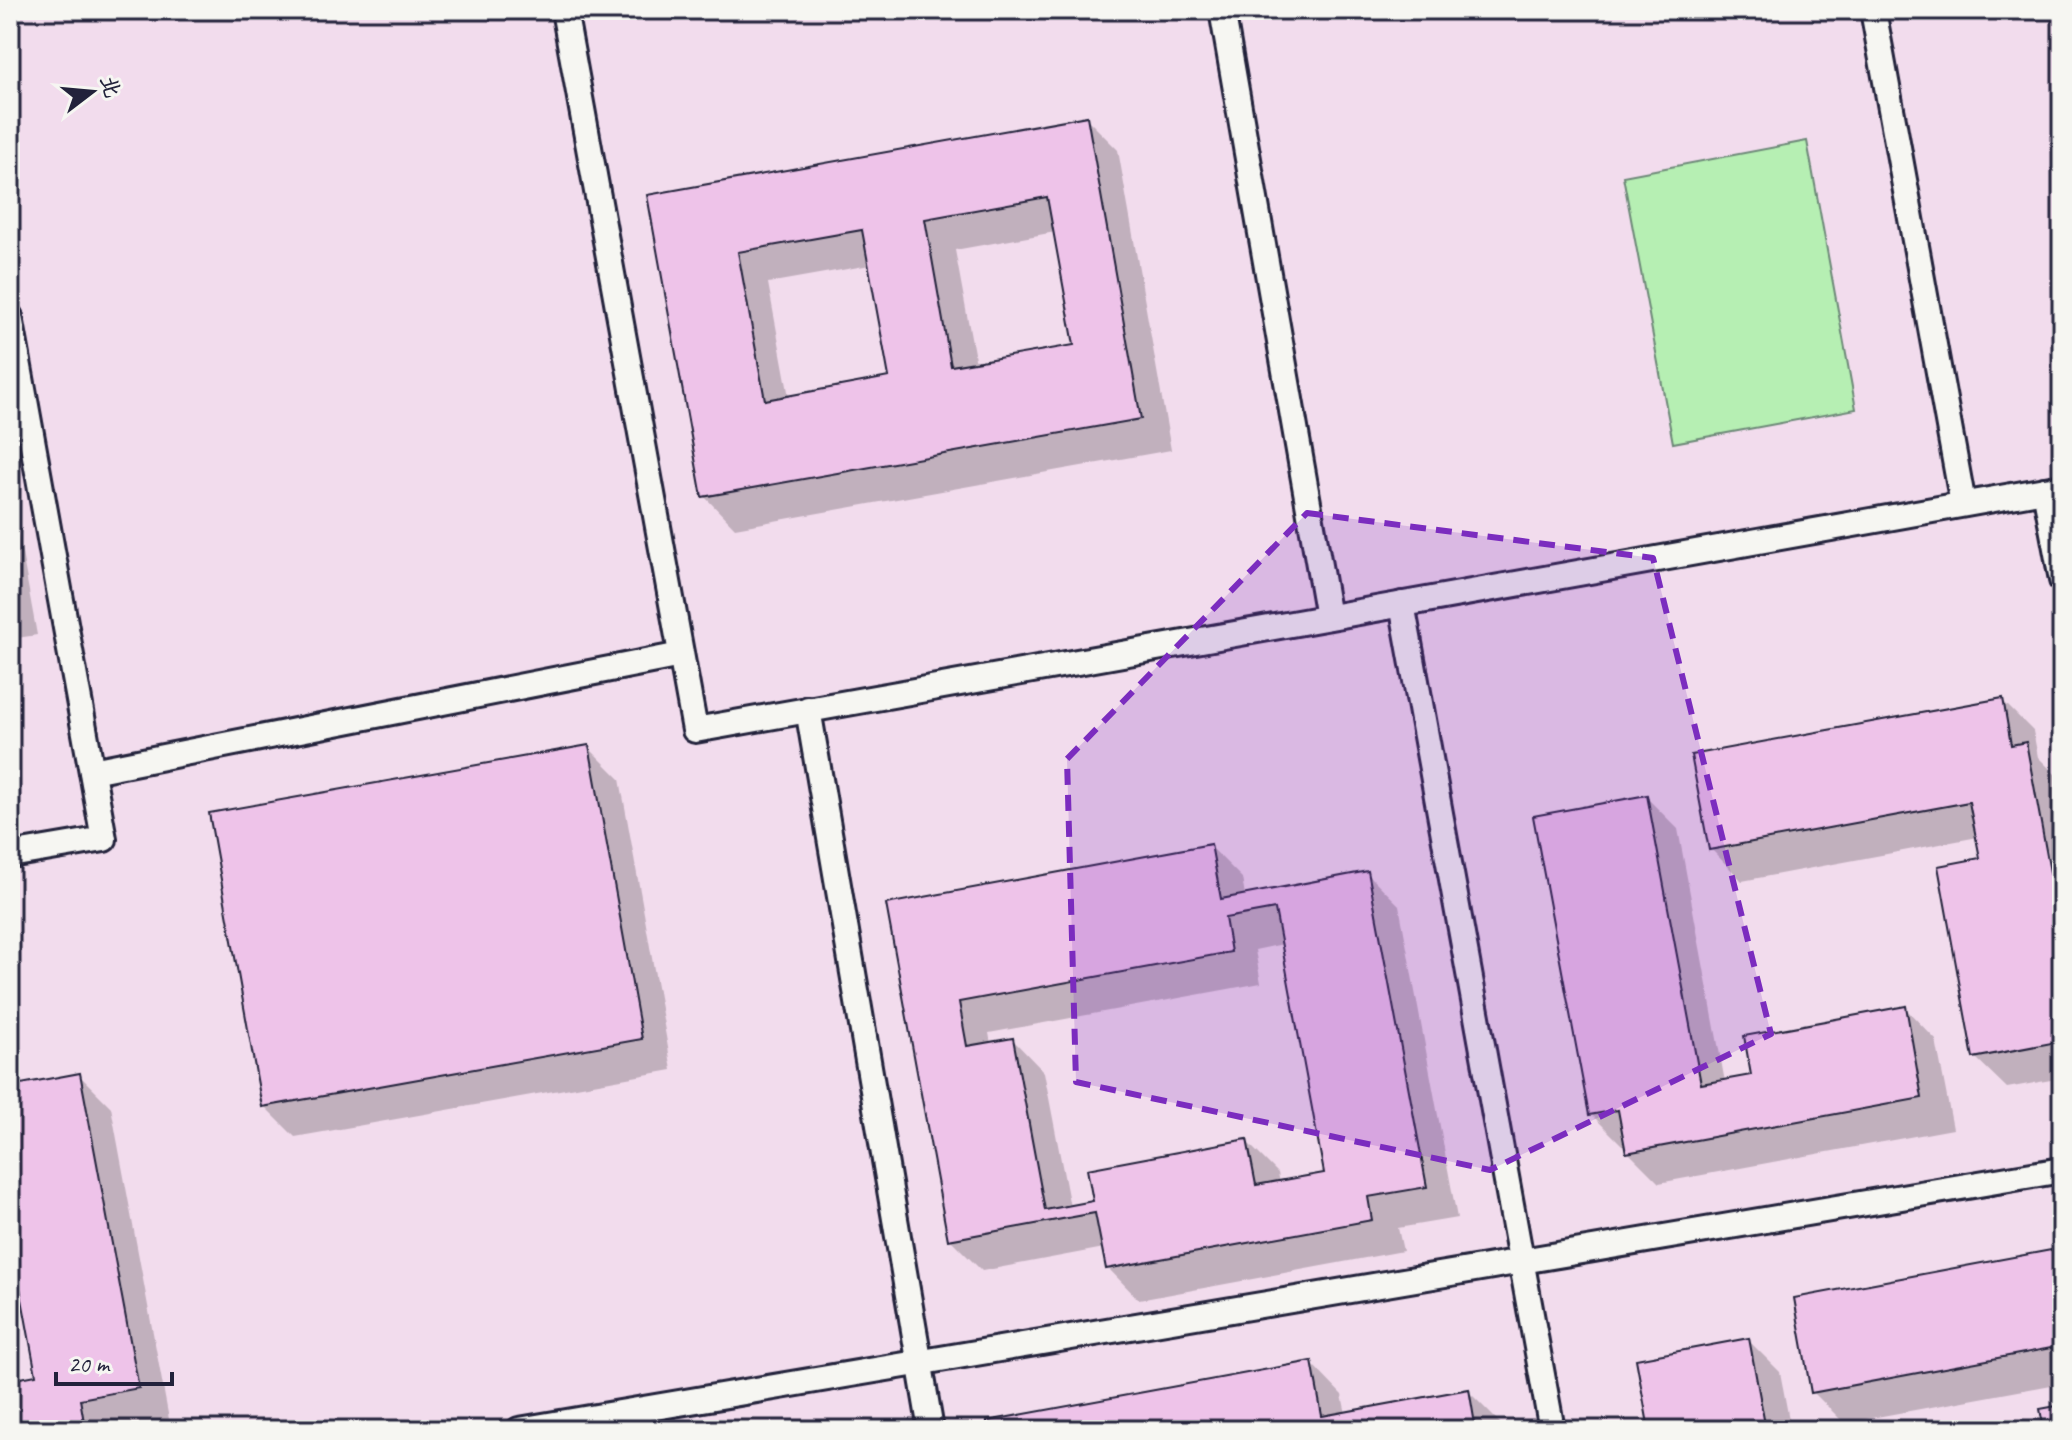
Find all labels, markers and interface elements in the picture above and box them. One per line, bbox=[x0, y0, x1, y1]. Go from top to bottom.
north arrow bbox=[52, 52, 132, 132]
text: 北 bbox=[94, 72, 127, 101]
scale bar bbox=[56, 1336, 172, 1386]
text: 20 m bbox=[68, 1349, 111, 1379]

